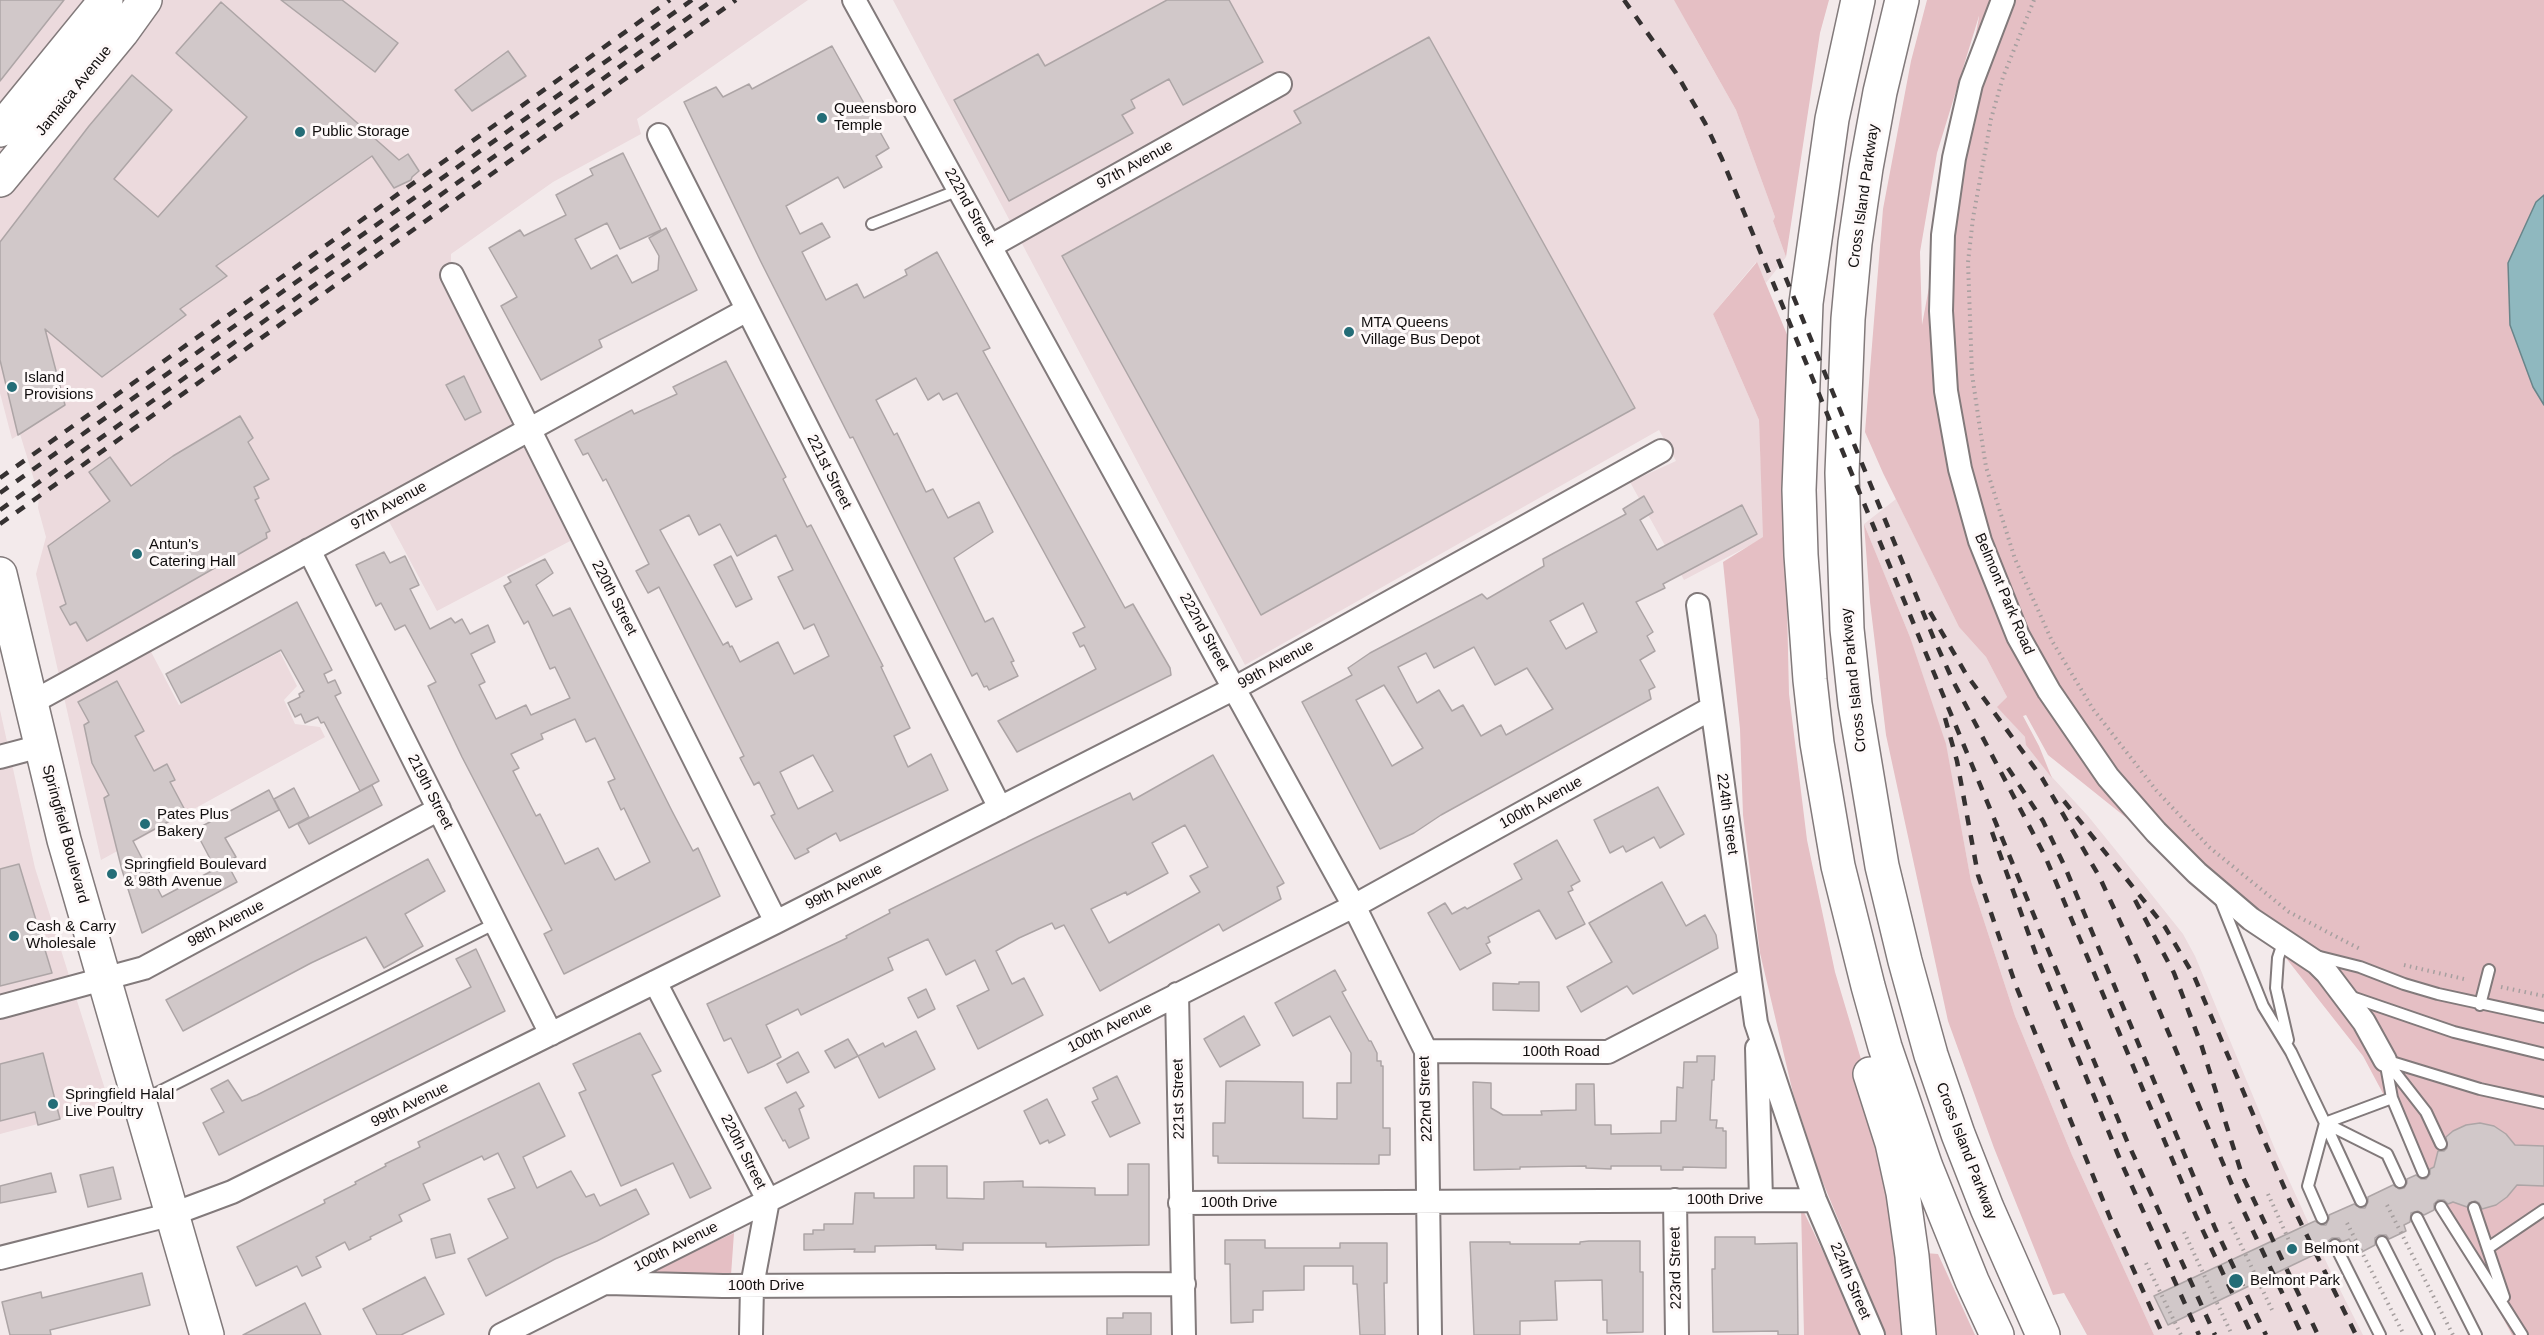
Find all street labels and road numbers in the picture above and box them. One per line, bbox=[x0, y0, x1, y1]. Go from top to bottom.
street label: Jamaica Avenue bbox=[32, 42, 116, 140]
street label: Cross Island Parkway bbox=[1845, 123, 1883, 269]
street label: 97th Avenue bbox=[1094, 137, 1176, 193]
street label: 222nd Street bbox=[940, 165, 998, 249]
street label: 221st Street bbox=[803, 432, 855, 512]
street label: 97th Avenue bbox=[348, 478, 430, 534]
street label: Belmont Park Road bbox=[1970, 531, 2038, 657]
street label: 220th Street bbox=[587, 558, 641, 638]
street label: 222nd Street bbox=[1175, 590, 1233, 674]
street label: Cross Island Parkway bbox=[1837, 607, 1871, 753]
street label: 99th Avenue bbox=[1235, 637, 1317, 693]
street label: 219th Street bbox=[403, 752, 457, 832]
street label: Springfield Boulevard bbox=[38, 763, 92, 905]
street label: 224th Street bbox=[1712, 772, 1742, 856]
street label: 100th Avenue bbox=[1496, 773, 1586, 833]
street label: 99th Avenue bbox=[803, 860, 885, 914]
street label: 98th Avenue bbox=[185, 896, 267, 952]
street label: 100th Avenue bbox=[1065, 999, 1155, 1057]
street label: 100th Road bbox=[1522, 1043, 1600, 1061]
street label: 222nd Street bbox=[1416, 1056, 1436, 1142]
street label: 221st Street bbox=[1169, 1058, 1189, 1140]
street label: 99th Avenue bbox=[368, 1079, 452, 1131]
street label: Cross Island Parkway bbox=[1932, 1080, 2000, 1222]
street label: 220th Street bbox=[716, 1112, 770, 1192]
street label: 100th Drive bbox=[1687, 1191, 1763, 1209]
street label: 100th Drive bbox=[1201, 1194, 1277, 1212]
street label: 100th Avenue bbox=[631, 1218, 721, 1276]
street label: 223rd Street bbox=[1666, 1227, 1686, 1309]
street label: 224th Street bbox=[1826, 1240, 1874, 1322]
street label: 100th Drive bbox=[728, 1277, 804, 1295]

